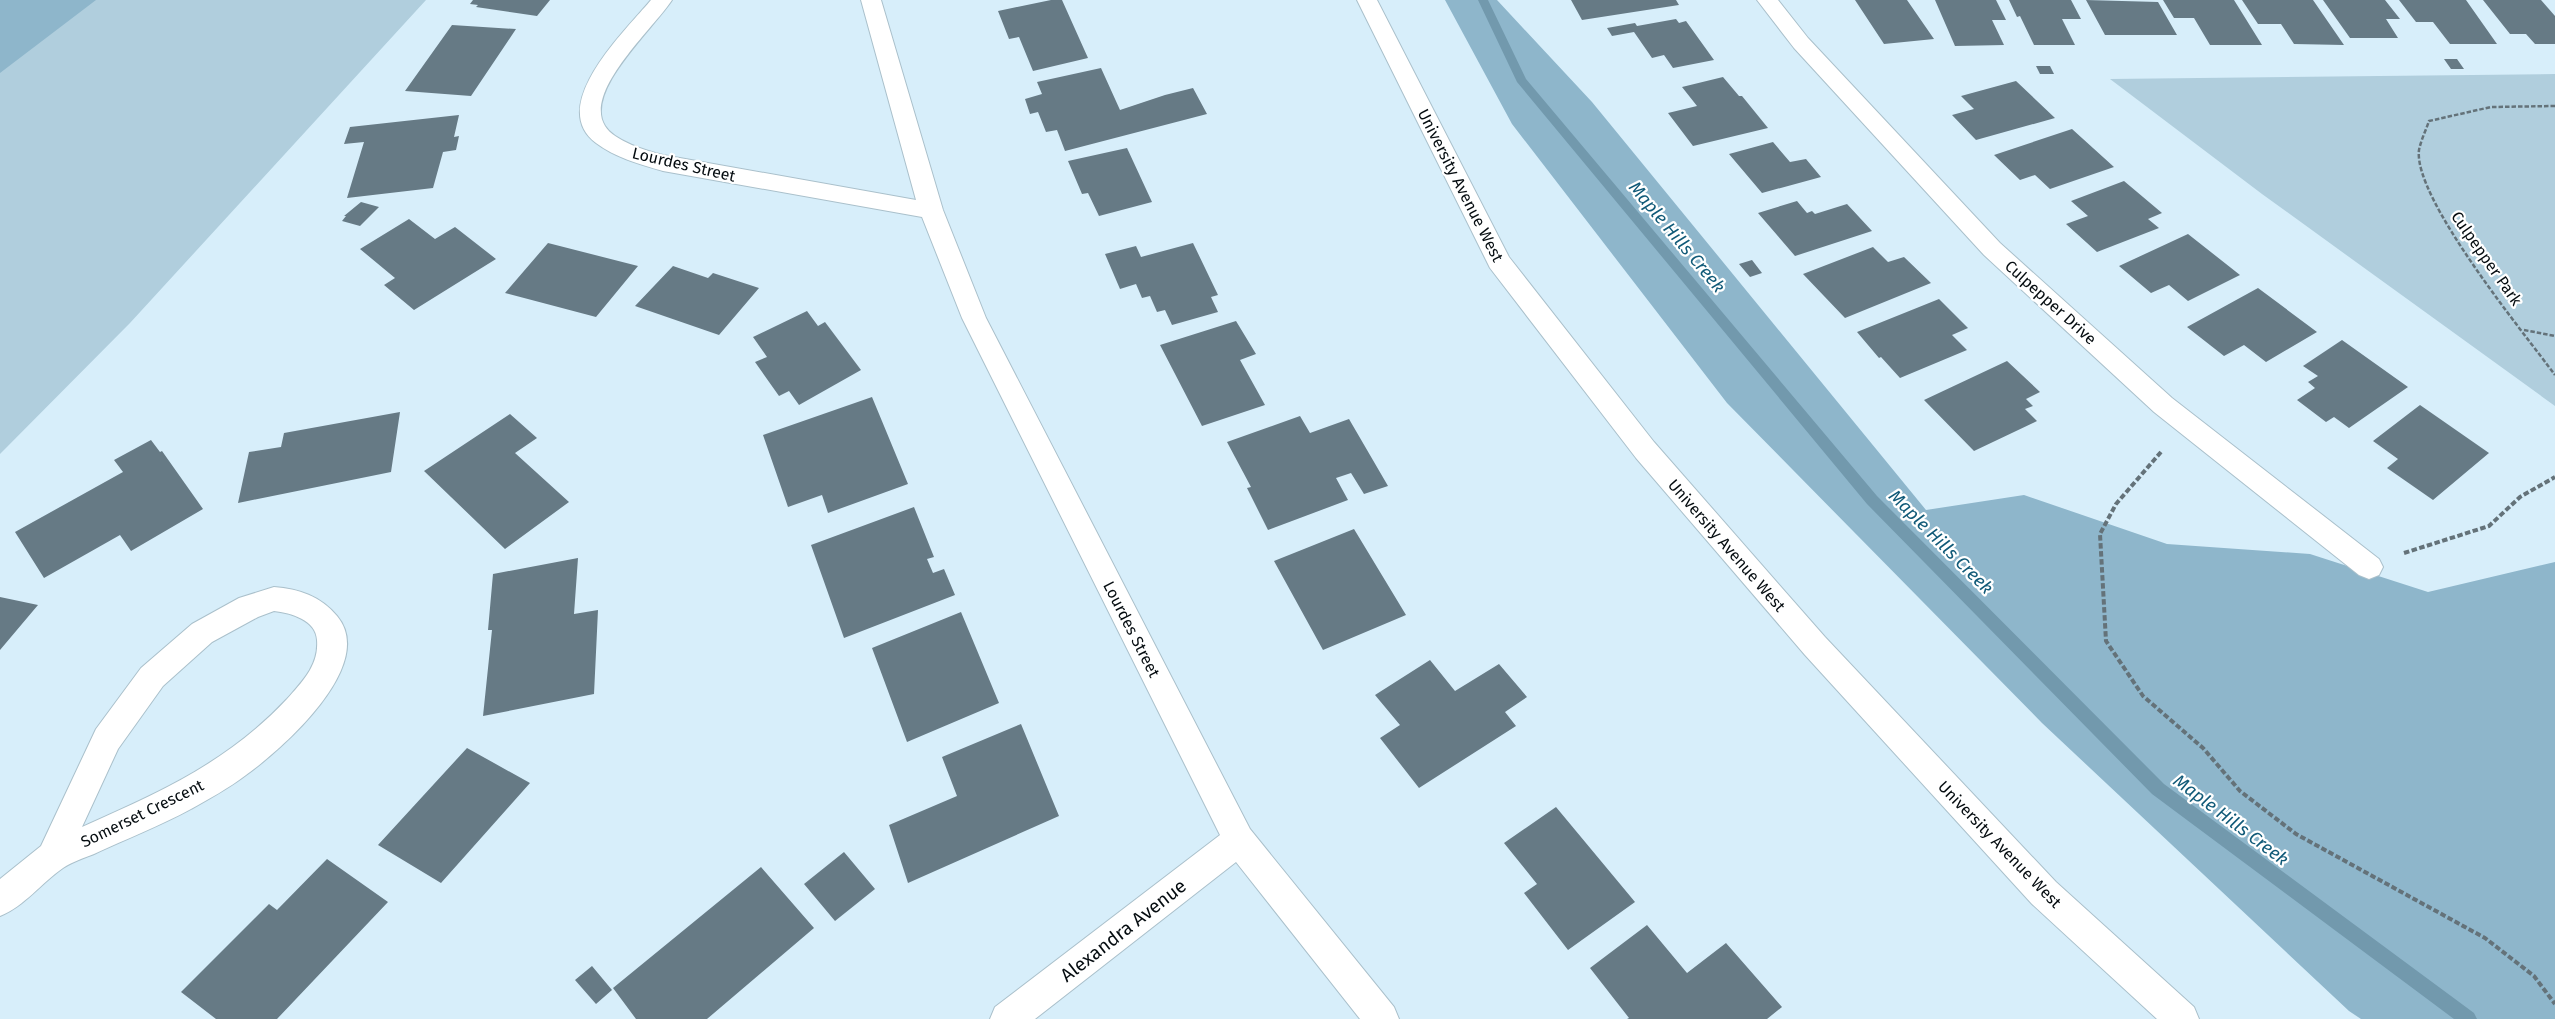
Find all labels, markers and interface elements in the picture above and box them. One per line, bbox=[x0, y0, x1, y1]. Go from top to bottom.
street label: University Avenue West bbox=[1414, 106, 1508, 265]
street label: Lourdes Street bbox=[630, 143, 738, 186]
water label: Maple Hills Creek bbox=[1624, 177, 1730, 297]
street label: Culpepper Park bbox=[2447, 208, 2527, 310]
street label: Culpepper Drive bbox=[2001, 256, 2100, 348]
street label: University Avenue West bbox=[1664, 475, 1789, 616]
water label: Maple Hills Creek bbox=[1884, 485, 1998, 599]
street label: Lourdes Street bbox=[1099, 578, 1164, 681]
water label: Maple Hills Creek bbox=[2169, 770, 2293, 871]
street label: Somerset Crescent bbox=[78, 775, 207, 851]
street label: University Avenue West bbox=[1934, 777, 2065, 912]
street label: Alexandra Avenue bbox=[1056, 874, 1191, 987]

